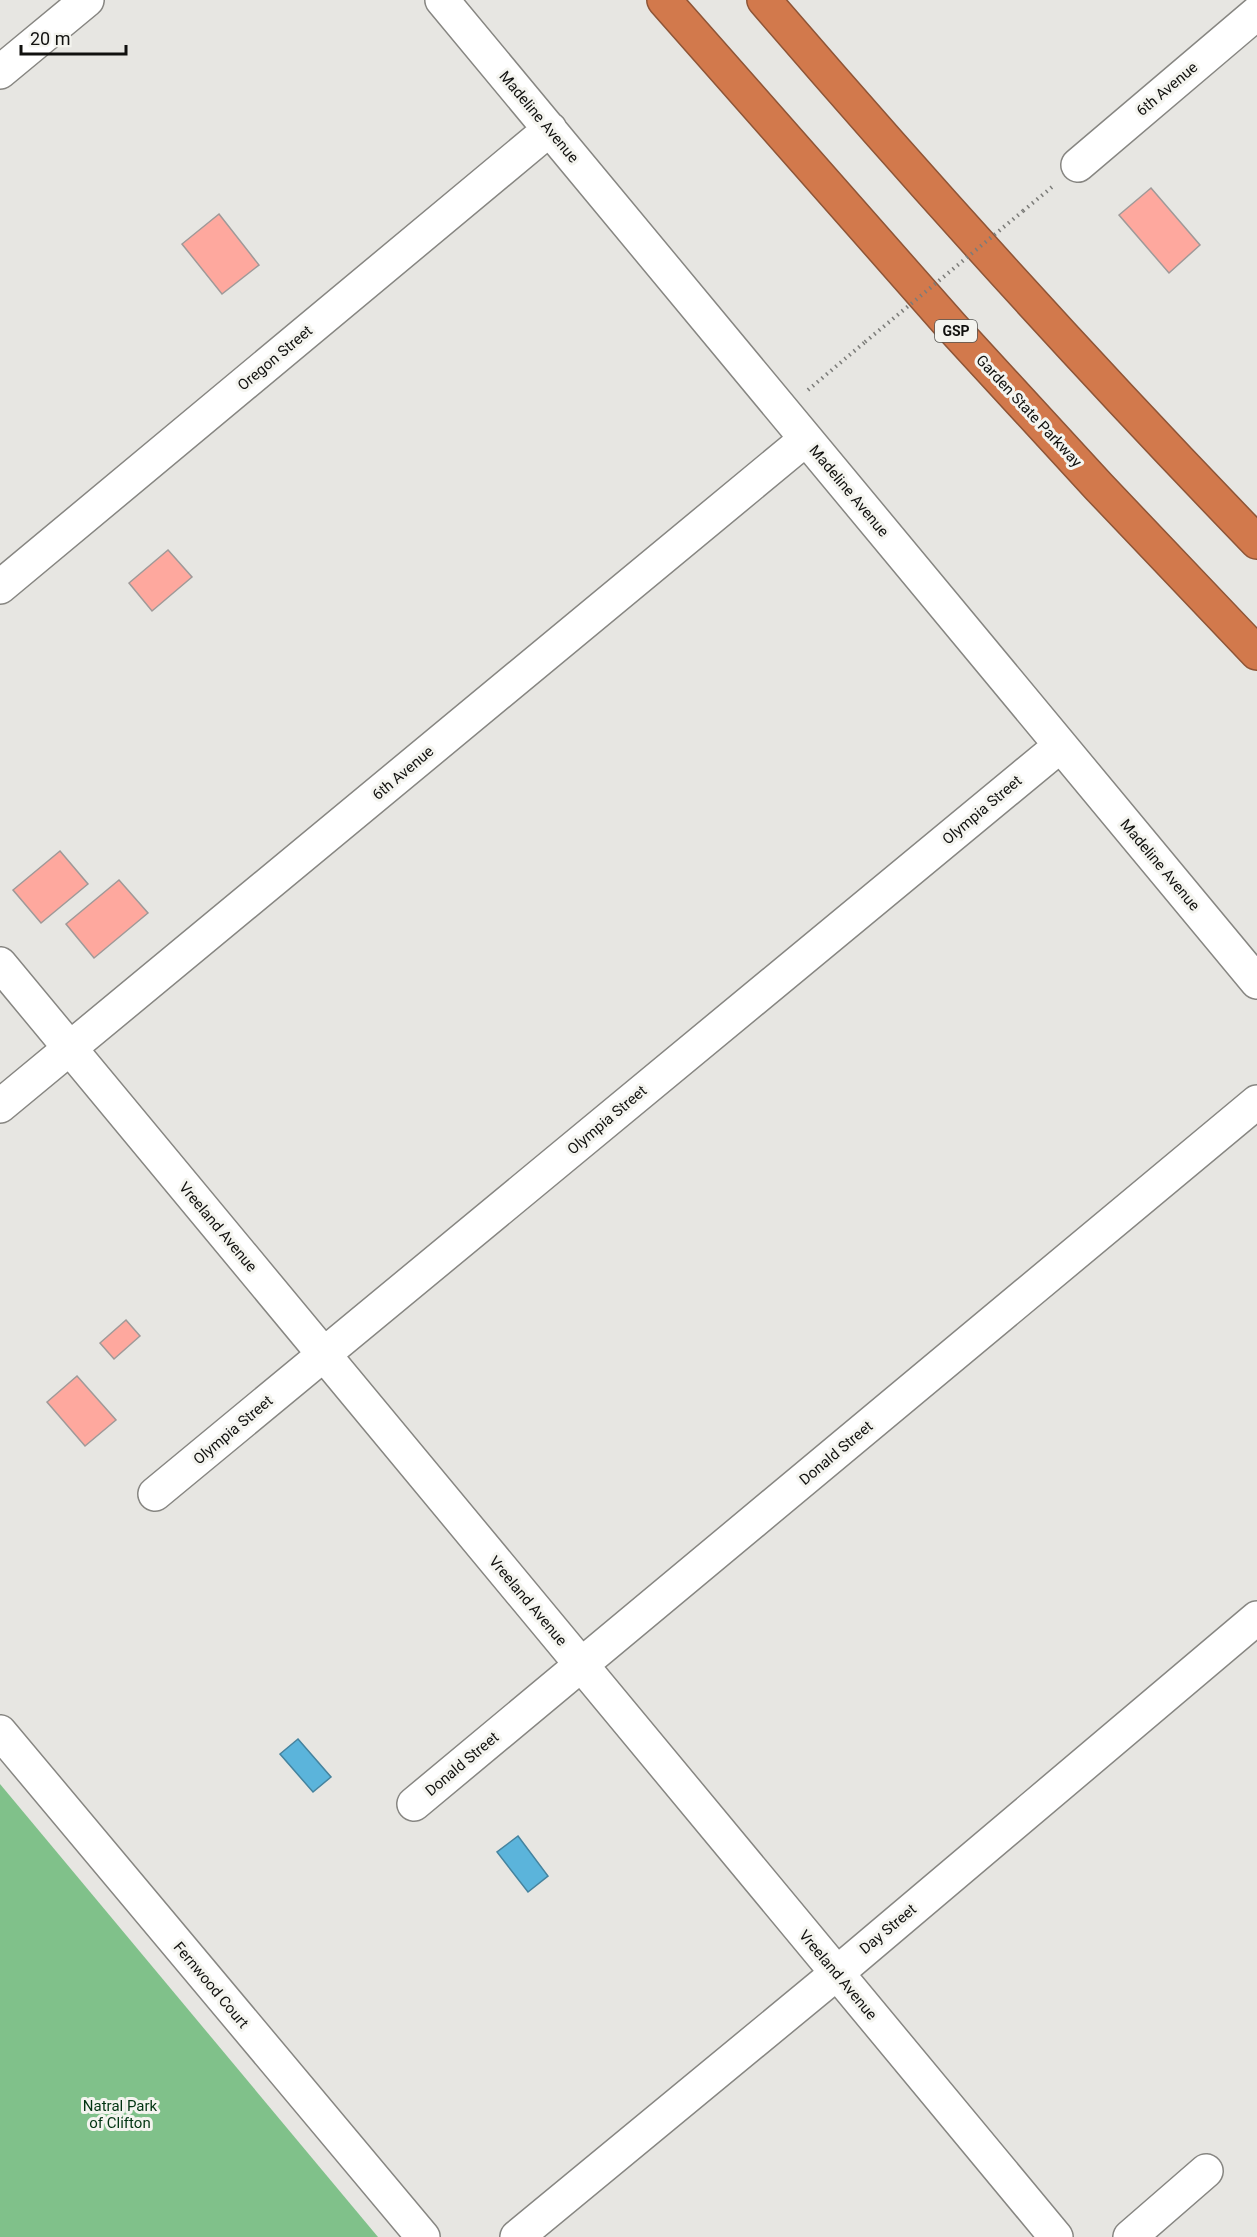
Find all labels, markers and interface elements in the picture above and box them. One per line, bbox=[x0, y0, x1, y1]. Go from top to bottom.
scale bar bbox=[21, 18, 126, 56]
text: 20 m bbox=[30, 28, 70, 49]
street label: 6th Avenue bbox=[1133, 58, 1201, 120]
street label: Madeline Avenue bbox=[495, 68, 583, 166]
road number: GSP bbox=[935, 320, 977, 342]
street label: Oregon Street bbox=[234, 322, 316, 394]
street label: Garden State Parkway bbox=[972, 351, 1086, 471]
street label: Madeline Avenue bbox=[805, 442, 893, 540]
street label: 6th Avenue bbox=[369, 742, 437, 804]
street label: Olympia Street bbox=[939, 772, 1025, 848]
street label: Madeline Avenue bbox=[1116, 816, 1204, 914]
street label: Olympia Street bbox=[564, 1082, 650, 1158]
street label: Vreeland Avenue bbox=[175, 1179, 261, 1276]
street label: Olympia Street bbox=[190, 1392, 276, 1468]
street label: Donald Street bbox=[796, 1417, 876, 1489]
street label: Vreeland Avenue bbox=[485, 1553, 571, 1650]
street label: Donald Street bbox=[422, 1728, 502, 1800]
street label: Day Street bbox=[856, 1900, 920, 1958]
street label: Vreeland Avenue bbox=[795, 1927, 881, 2024]
street label: Fernwood Court bbox=[170, 1938, 252, 2032]
park label: Natral Park of Clifton bbox=[83, 2097, 158, 2132]

